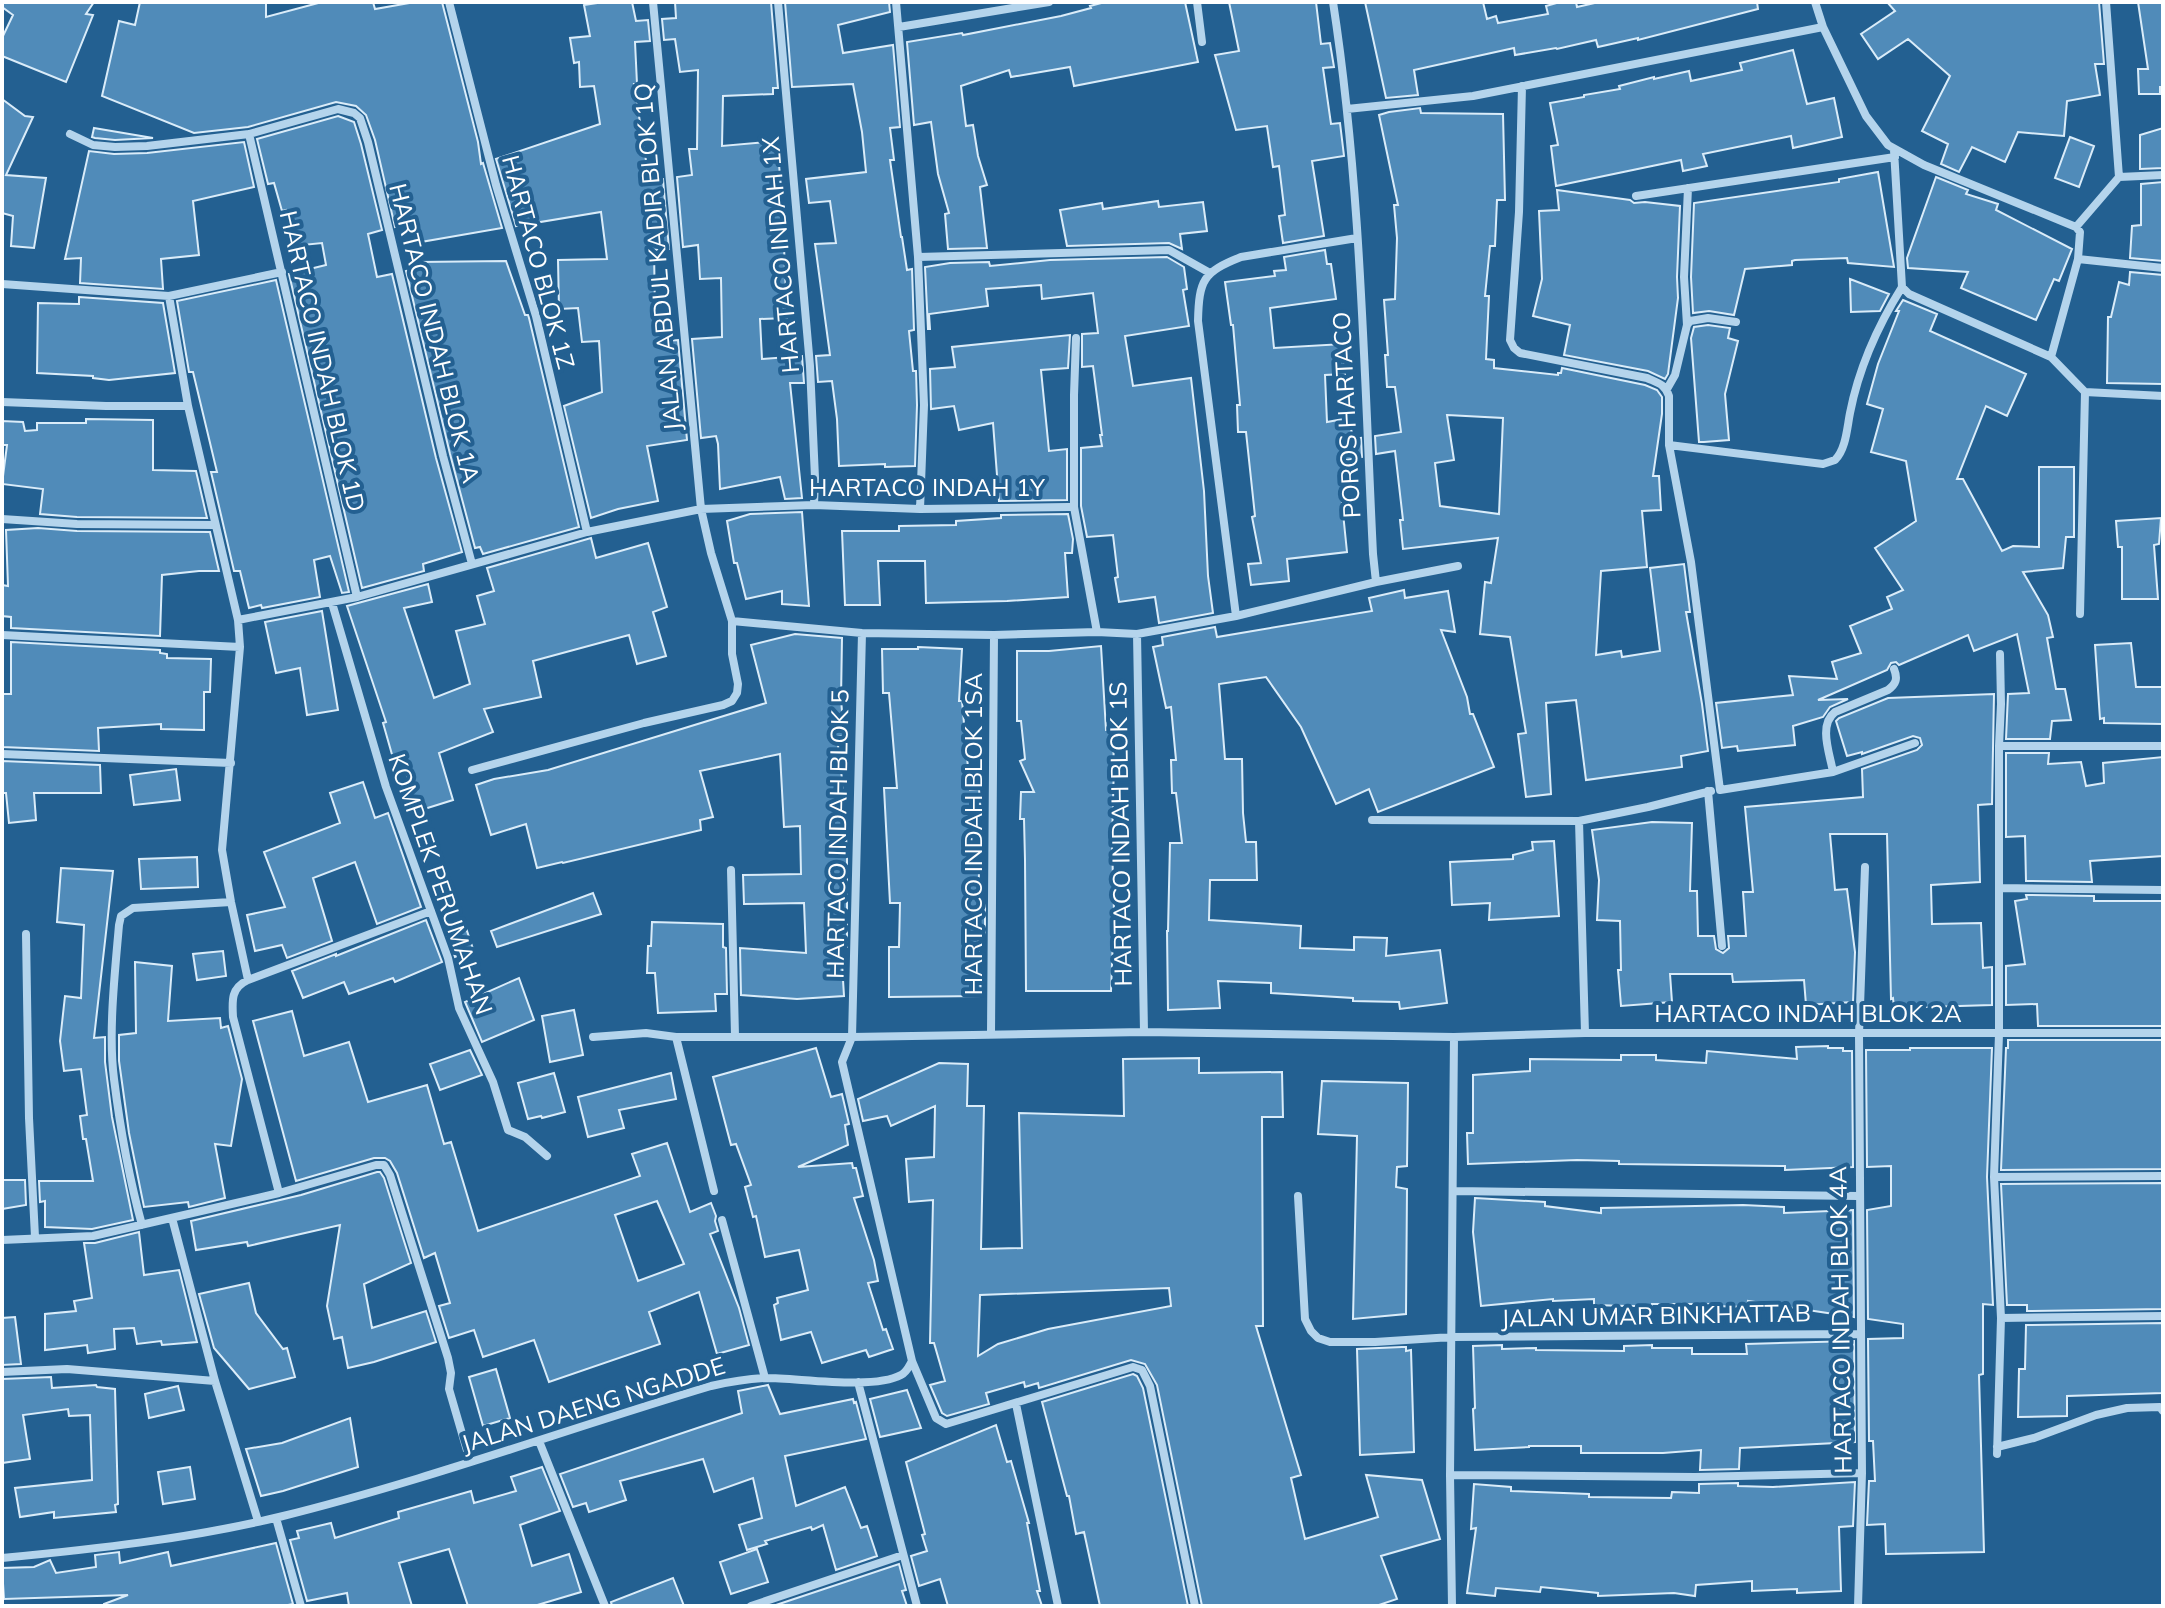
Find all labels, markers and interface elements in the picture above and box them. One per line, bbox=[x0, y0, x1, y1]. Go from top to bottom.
street label: JALAN ABDUL KADIR BLOK 1Q bbox=[627, 82, 687, 432]
street label: HARTACO INDAH 1X bbox=[755, 135, 805, 374]
street label: HARTACO BLOK 1Z bbox=[496, 152, 582, 372]
street label: HARTACO INDAH BLOK 1A bbox=[383, 180, 487, 486]
street label: HARTACO INDAH BLOK 1D bbox=[274, 208, 372, 514]
street label: POROS HARTACO bbox=[1326, 311, 1366, 519]
street label: HARTACO INDAH 1Y bbox=[809, 472, 1045, 502]
street label: HARTACO INDAH BLOK 1SA bbox=[958, 672, 988, 995]
street label: HARTACO INDAH BLOK 1S bbox=[1102, 681, 1138, 987]
street label: HARTACO INDAH BLOK 5 bbox=[819, 689, 855, 979]
street label: KOMPLEK PERUMAHAN bbox=[382, 750, 500, 1018]
street label: HARTACO INDAH BLOK 2A bbox=[1654, 998, 1962, 1028]
street label: HARTACO INDAH BLOK 4A bbox=[1822, 1166, 1858, 1474]
street label: JALAN UMAR BINKHATTAB bbox=[1501, 1297, 1811, 1333]
street label: JALAN DAENG NGADDE bbox=[458, 1350, 728, 1458]

